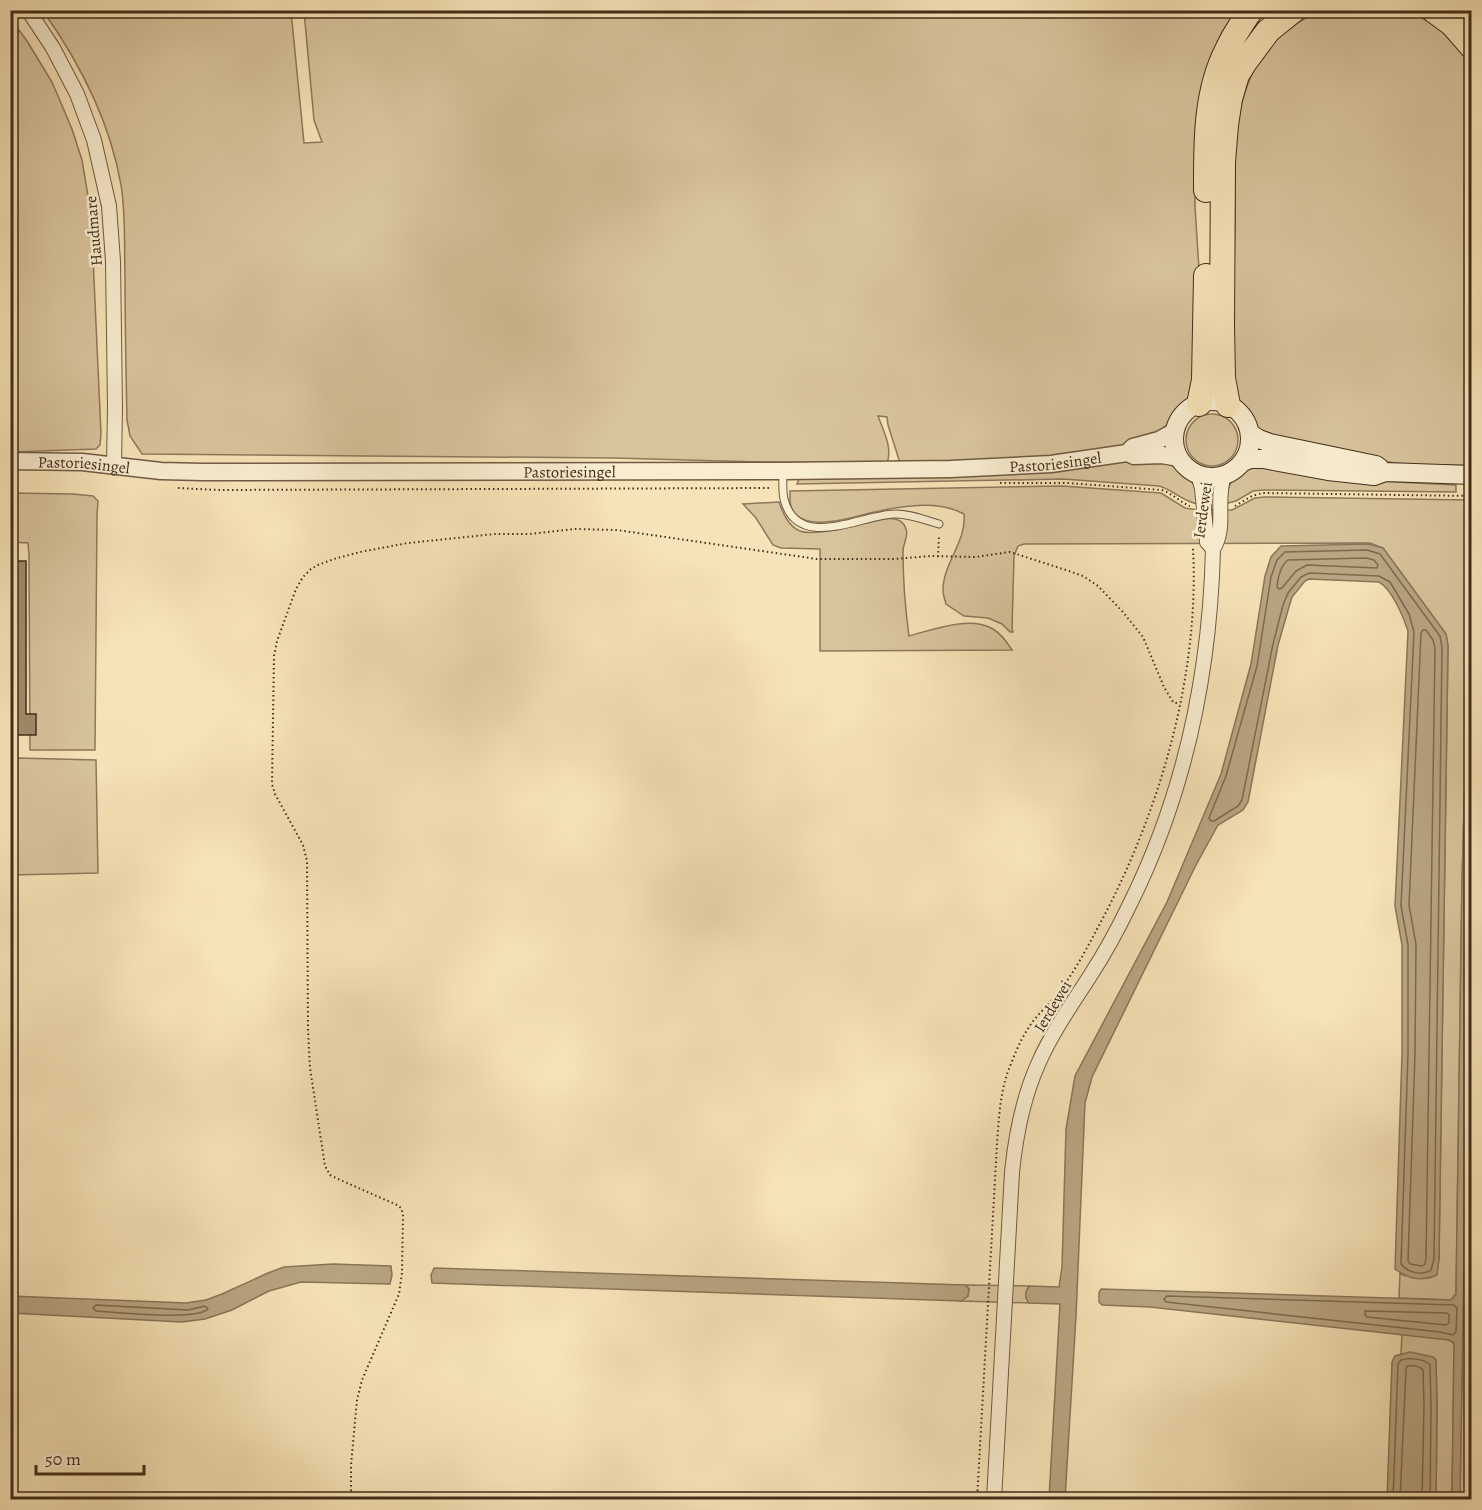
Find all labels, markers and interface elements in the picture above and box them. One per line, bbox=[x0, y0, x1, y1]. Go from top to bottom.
street label: Haudmare bbox=[80, 195, 108, 267]
street label: Pastoriesingel bbox=[1009, 447, 1103, 478]
street label: Pastoriesingel bbox=[38, 451, 131, 479]
street label: Pastoriesingel bbox=[523, 461, 616, 483]
street label: Ierdewei bbox=[1188, 480, 1218, 540]
street label: Ierdewei bbox=[1029, 976, 1077, 1037]
scale bar bbox=[36, 1438, 144, 1476]
text: 50 m bbox=[45, 1447, 81, 1471]

